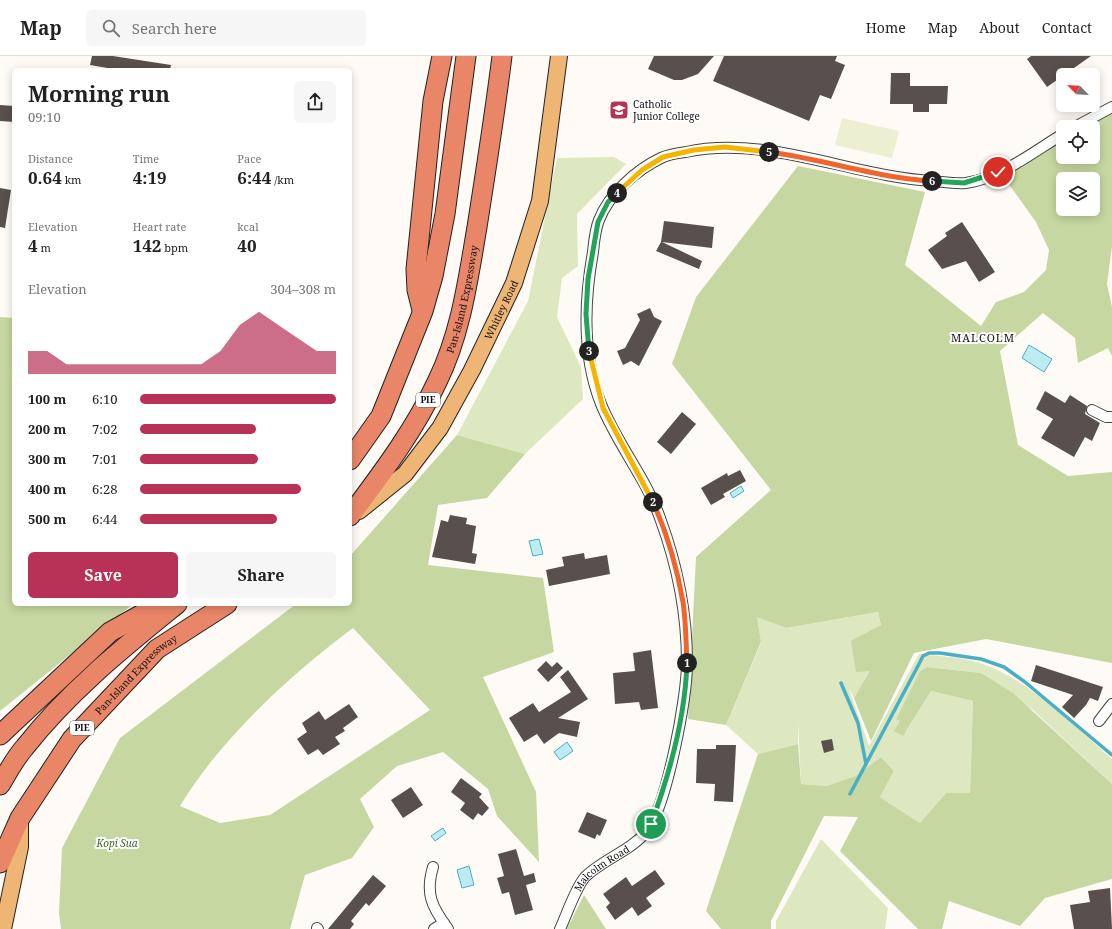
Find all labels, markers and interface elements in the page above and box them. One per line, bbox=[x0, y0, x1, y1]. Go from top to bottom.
search box bbox=[86, 10, 366, 46]
text: Map bbox=[20, 15, 62, 41]
icon: search bbox=[100, 17, 122, 39]
text: Search here bbox=[132, 18, 217, 38]
text: Home bbox=[866, 18, 906, 37]
text: Map bbox=[928, 18, 957, 37]
text: About bbox=[979, 18, 1020, 37]
text: Contact bbox=[1042, 18, 1092, 37]
north arrow bbox=[1056, 68, 1100, 112]
map controls bbox=[1056, 68, 1100, 216]
text: Morning run bbox=[28, 78, 170, 108]
button: share bbox=[294, 81, 336, 123]
place label: Catholic Junior College bbox=[632, 97, 700, 123]
school or university icon: Catholic Junior College bbox=[608, 99, 630, 121]
text: 09:10 bbox=[28, 108, 61, 126]
button: locate bbox=[1056, 120, 1100, 164]
pin: 5 bbox=[759, 142, 779, 162]
text: 5 bbox=[766, 144, 772, 159]
text: Distance bbox=[28, 151, 73, 166]
text: Time bbox=[133, 151, 159, 166]
text: Pace bbox=[237, 151, 261, 166]
pin bbox=[981, 155, 1015, 189]
icon: check bbox=[987, 161, 1009, 183]
text: 0.64 bbox=[28, 166, 62, 189]
text: 4:19 bbox=[133, 166, 167, 189]
text: 6:44 bbox=[237, 166, 271, 189]
pin: 6 bbox=[922, 171, 942, 191]
text: km bbox=[62, 172, 82, 187]
text: /km bbox=[271, 172, 294, 187]
button: layers bbox=[1056, 172, 1100, 216]
text: 6 bbox=[929, 173, 935, 188]
pin: 4 bbox=[607, 183, 627, 203]
text: 4 bbox=[614, 185, 620, 200]
text: Elevation bbox=[28, 219, 78, 234]
text: Heart rate bbox=[133, 219, 186, 234]
text: kcal bbox=[237, 219, 259, 234]
text: 4 bbox=[28, 234, 38, 257]
text: 142 bbox=[133, 234, 161, 257]
text: 40 bbox=[237, 234, 257, 257]
text: m bbox=[38, 240, 51, 255]
text: bpm bbox=[161, 240, 188, 255]
street label: Pan-Island Expressway bbox=[443, 244, 481, 355]
street label: Whitley Road bbox=[481, 278, 521, 342]
text: Elevation bbox=[28, 280, 87, 298]
text: 304–308 m bbox=[270, 280, 336, 298]
district label: MALCOLM bbox=[951, 330, 1015, 345]
pin: 3 bbox=[579, 341, 599, 361]
text: 3 bbox=[586, 343, 592, 358]
text: 100 m bbox=[28, 390, 66, 408]
text: 6:10 bbox=[92, 390, 118, 408]
road number: PIE bbox=[416, 393, 440, 407]
text: 200 m bbox=[28, 420, 66, 438]
text: 7:02 bbox=[92, 420, 118, 438]
text: 300 m bbox=[28, 450, 66, 468]
text: 7:01 bbox=[92, 450, 118, 468]
text: 400 m bbox=[28, 480, 66, 498]
text: 6:28 bbox=[92, 480, 118, 498]
pin: 2 bbox=[643, 492, 663, 512]
text: 2 bbox=[650, 494, 656, 509]
text: 500 m bbox=[28, 510, 66, 528]
text: 6:44 bbox=[92, 510, 118, 528]
button: Save bbox=[28, 552, 178, 598]
button: Share bbox=[186, 552, 336, 598]
street label: Pan-Island Expressway bbox=[92, 631, 180, 718]
pin: 1 bbox=[677, 653, 697, 673]
text: 1 bbox=[684, 655, 690, 670]
road number: PIE bbox=[70, 721, 94, 735]
pin bbox=[634, 807, 668, 841]
icon: arrive bbox=[640, 813, 662, 835]
park label: Kopi Sua bbox=[95, 836, 138, 850]
street label: Malcolm Road bbox=[570, 842, 632, 894]

